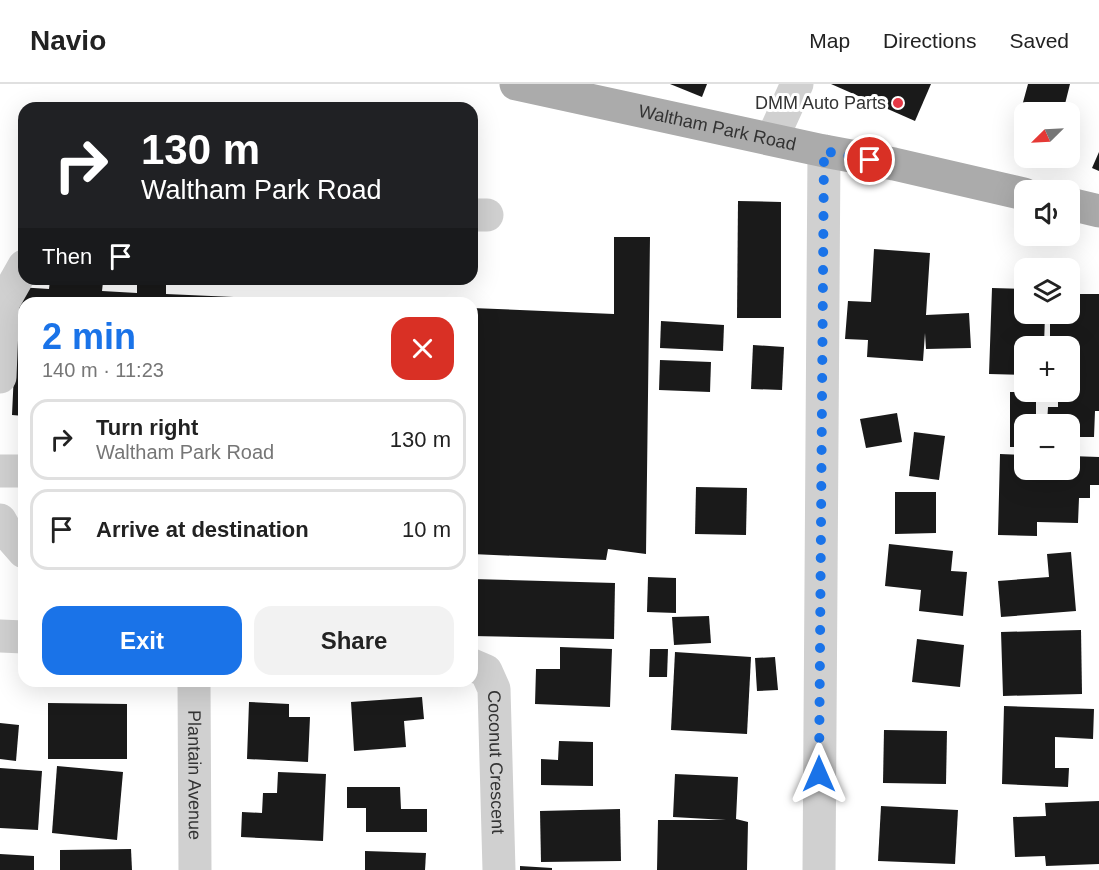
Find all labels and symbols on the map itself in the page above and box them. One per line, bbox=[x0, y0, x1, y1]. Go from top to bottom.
place label: DMM Auto Parts bbox=[755, 93, 886, 113]
marker: DMM Auto Parts bbox=[891, 96, 905, 110]
street label: Waltham Park Road bbox=[637, 101, 798, 155]
north arrow bbox=[1014, 102, 1080, 168]
pin bbox=[844, 134, 895, 185]
street label: Coconut Crescent bbox=[484, 690, 508, 834]
street label: Plantain Avenue bbox=[184, 710, 205, 840]
position arrow bbox=[787, 742, 851, 806]

